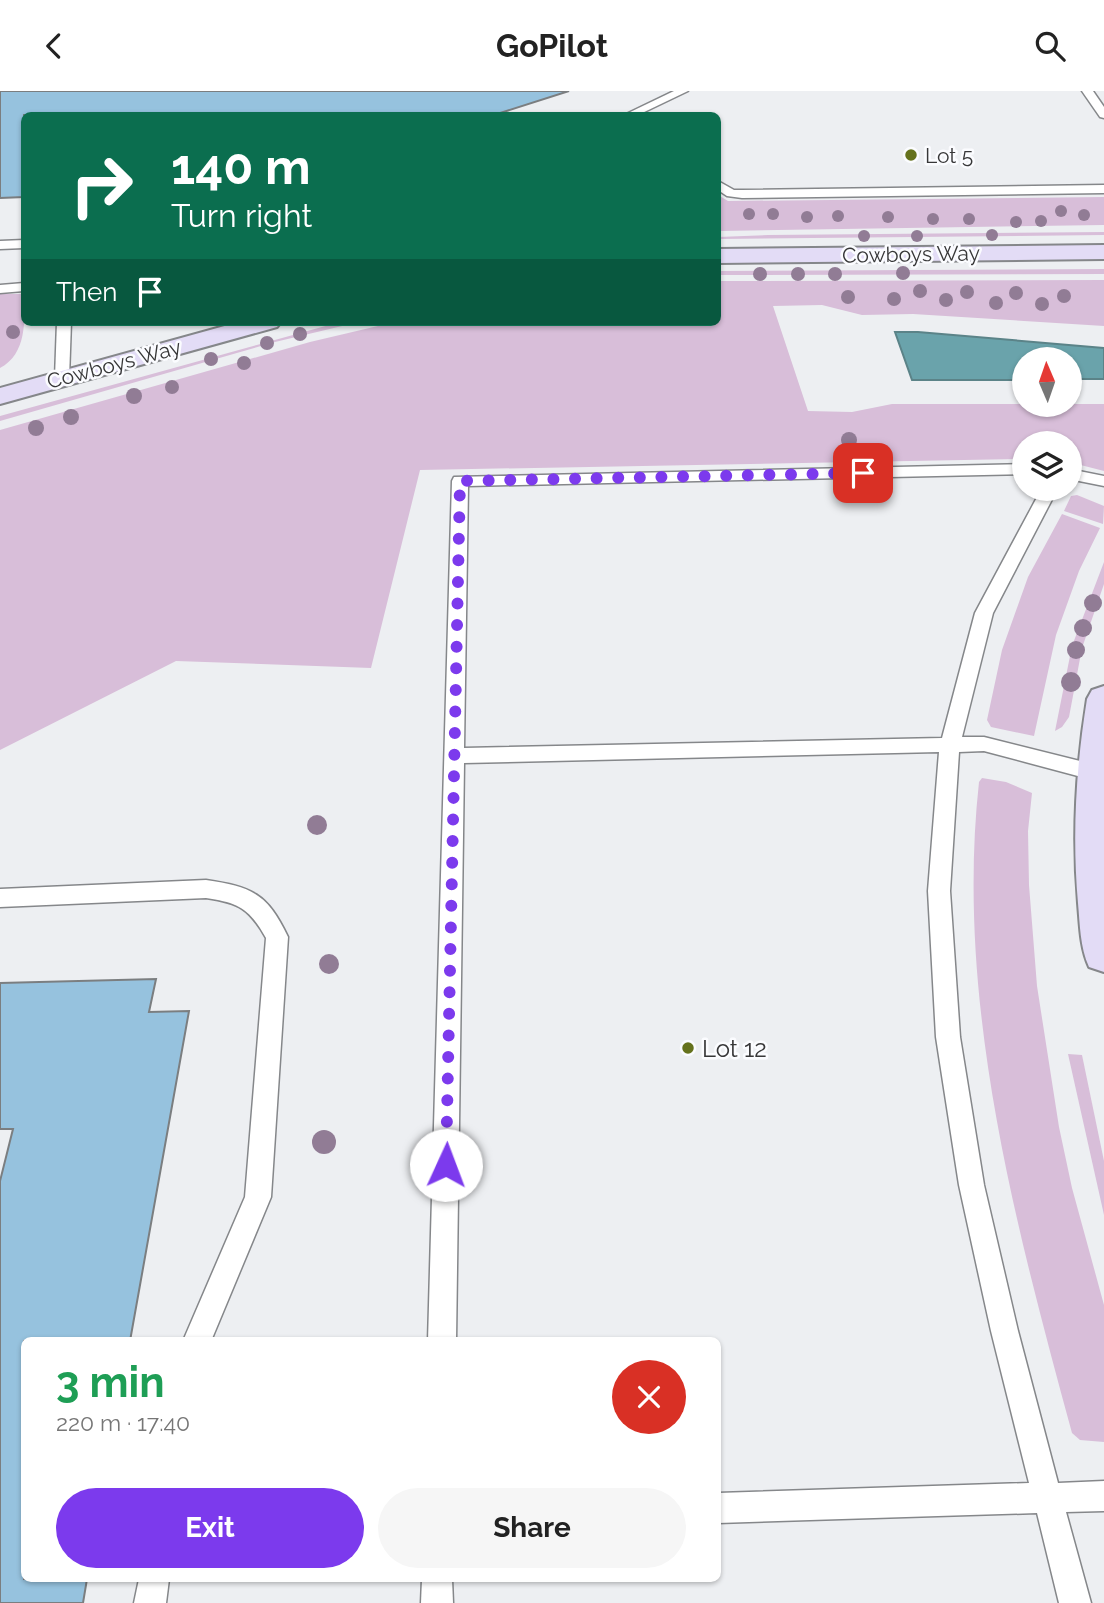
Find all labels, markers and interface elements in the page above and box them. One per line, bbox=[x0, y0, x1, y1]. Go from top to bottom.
icon: back bbox=[35, 27, 73, 65]
text: GoPilot bbox=[496, 27, 608, 64]
icon: search bbox=[1031, 27, 1069, 65]
text: 140 m bbox=[171, 138, 311, 195]
icon: right bbox=[56, 140, 147, 231]
place label: Lot 5 bbox=[925, 143, 973, 168]
marker: Lot 5 bbox=[903, 147, 919, 163]
text: Turn right bbox=[171, 197, 312, 234]
street label: Cowboys Way bbox=[842, 240, 980, 268]
icon: arrive bbox=[131, 273, 169, 311]
text: Then bbox=[56, 277, 117, 307]
street label: Cowboys Way bbox=[44, 334, 184, 394]
north arrow bbox=[1012, 347, 1082, 417]
map controls bbox=[1012, 347, 1082, 501]
button: layers bbox=[1012, 431, 1082, 501]
pin bbox=[833, 443, 893, 503]
icon: arrive bbox=[844, 454, 882, 492]
place label: Lot 12 bbox=[702, 1034, 767, 1063]
marker: Lot 12 bbox=[680, 1040, 696, 1056]
position arrow bbox=[409, 1128, 483, 1202]
text: 3 min bbox=[56, 1358, 165, 1407]
button: close bbox=[612, 1360, 686, 1434]
text: 220 m · 17:40 bbox=[56, 1409, 190, 1436]
button: Exit bbox=[56, 1488, 364, 1568]
button: Share bbox=[378, 1488, 686, 1568]

